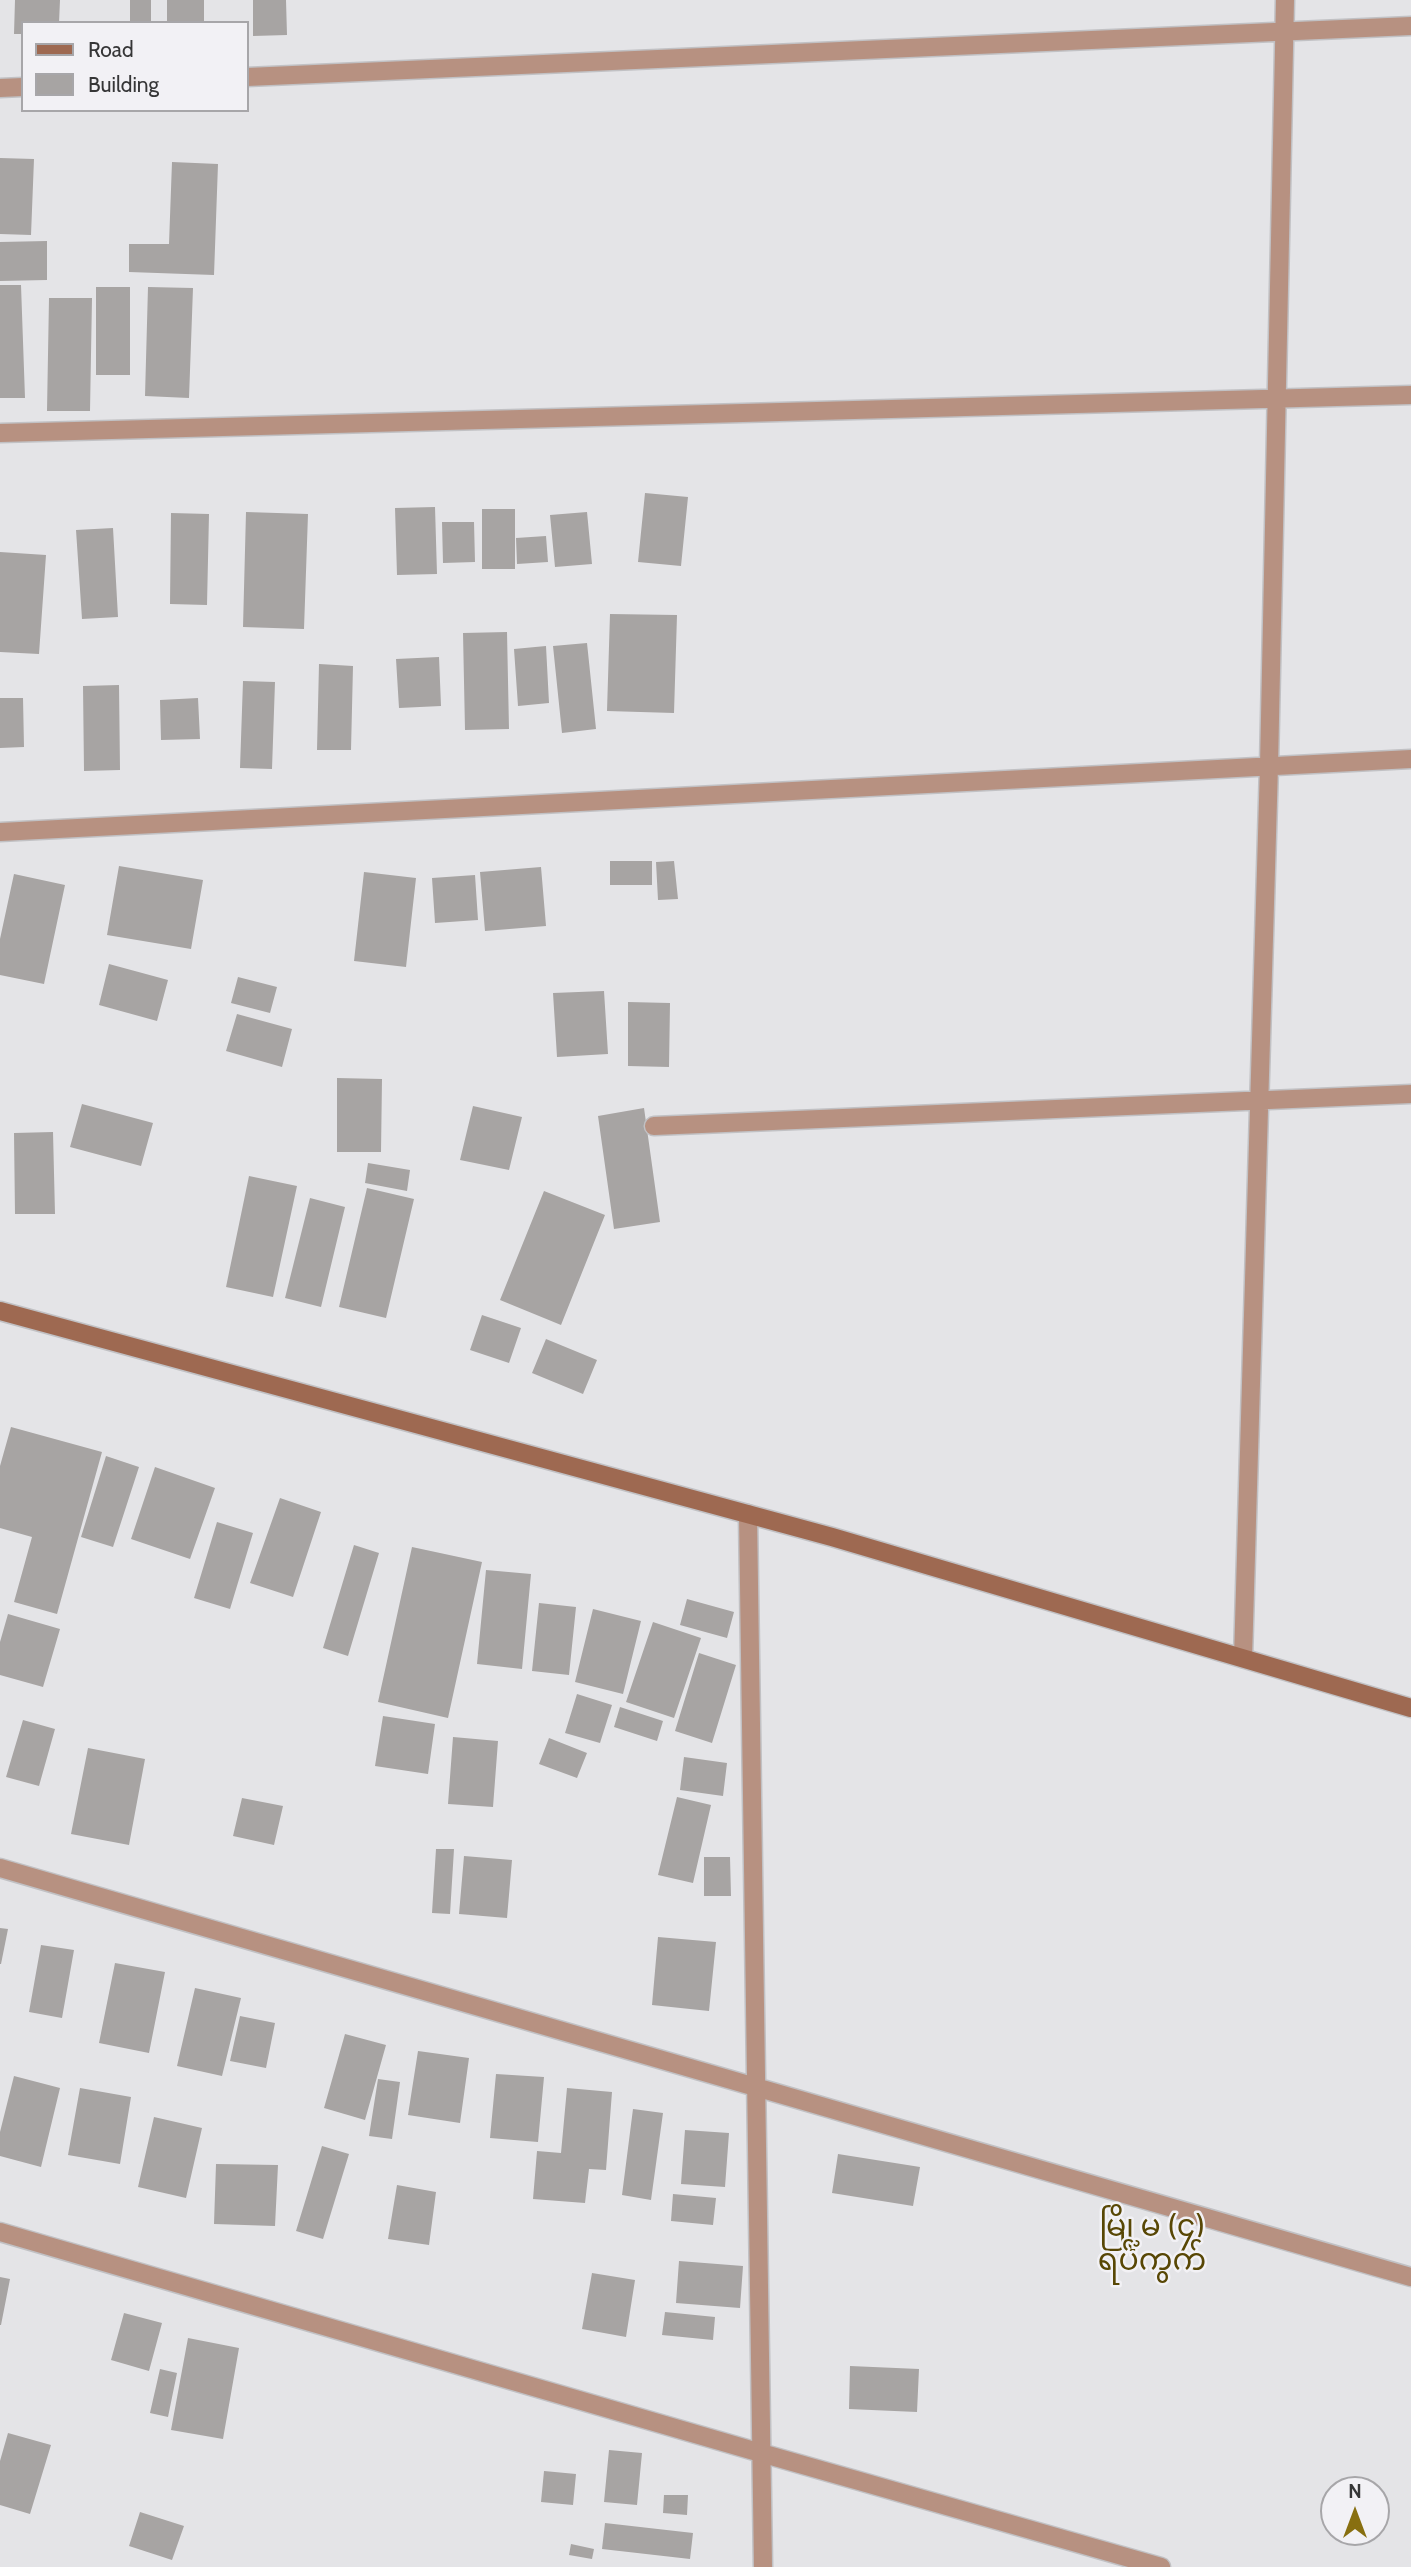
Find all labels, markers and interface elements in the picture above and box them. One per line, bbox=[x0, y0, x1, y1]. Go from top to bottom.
legend bbox=[21, 21, 248, 112]
text: Road bbox=[88, 37, 134, 62]
text: Building bbox=[88, 72, 159, 97]
district label: မြို့မ (၄) ရပ်ကွက် bbox=[1098, 2209, 1206, 2280]
north arrow bbox=[1320, 2476, 1390, 2546]
text: N bbox=[1348, 2480, 1362, 2503]

